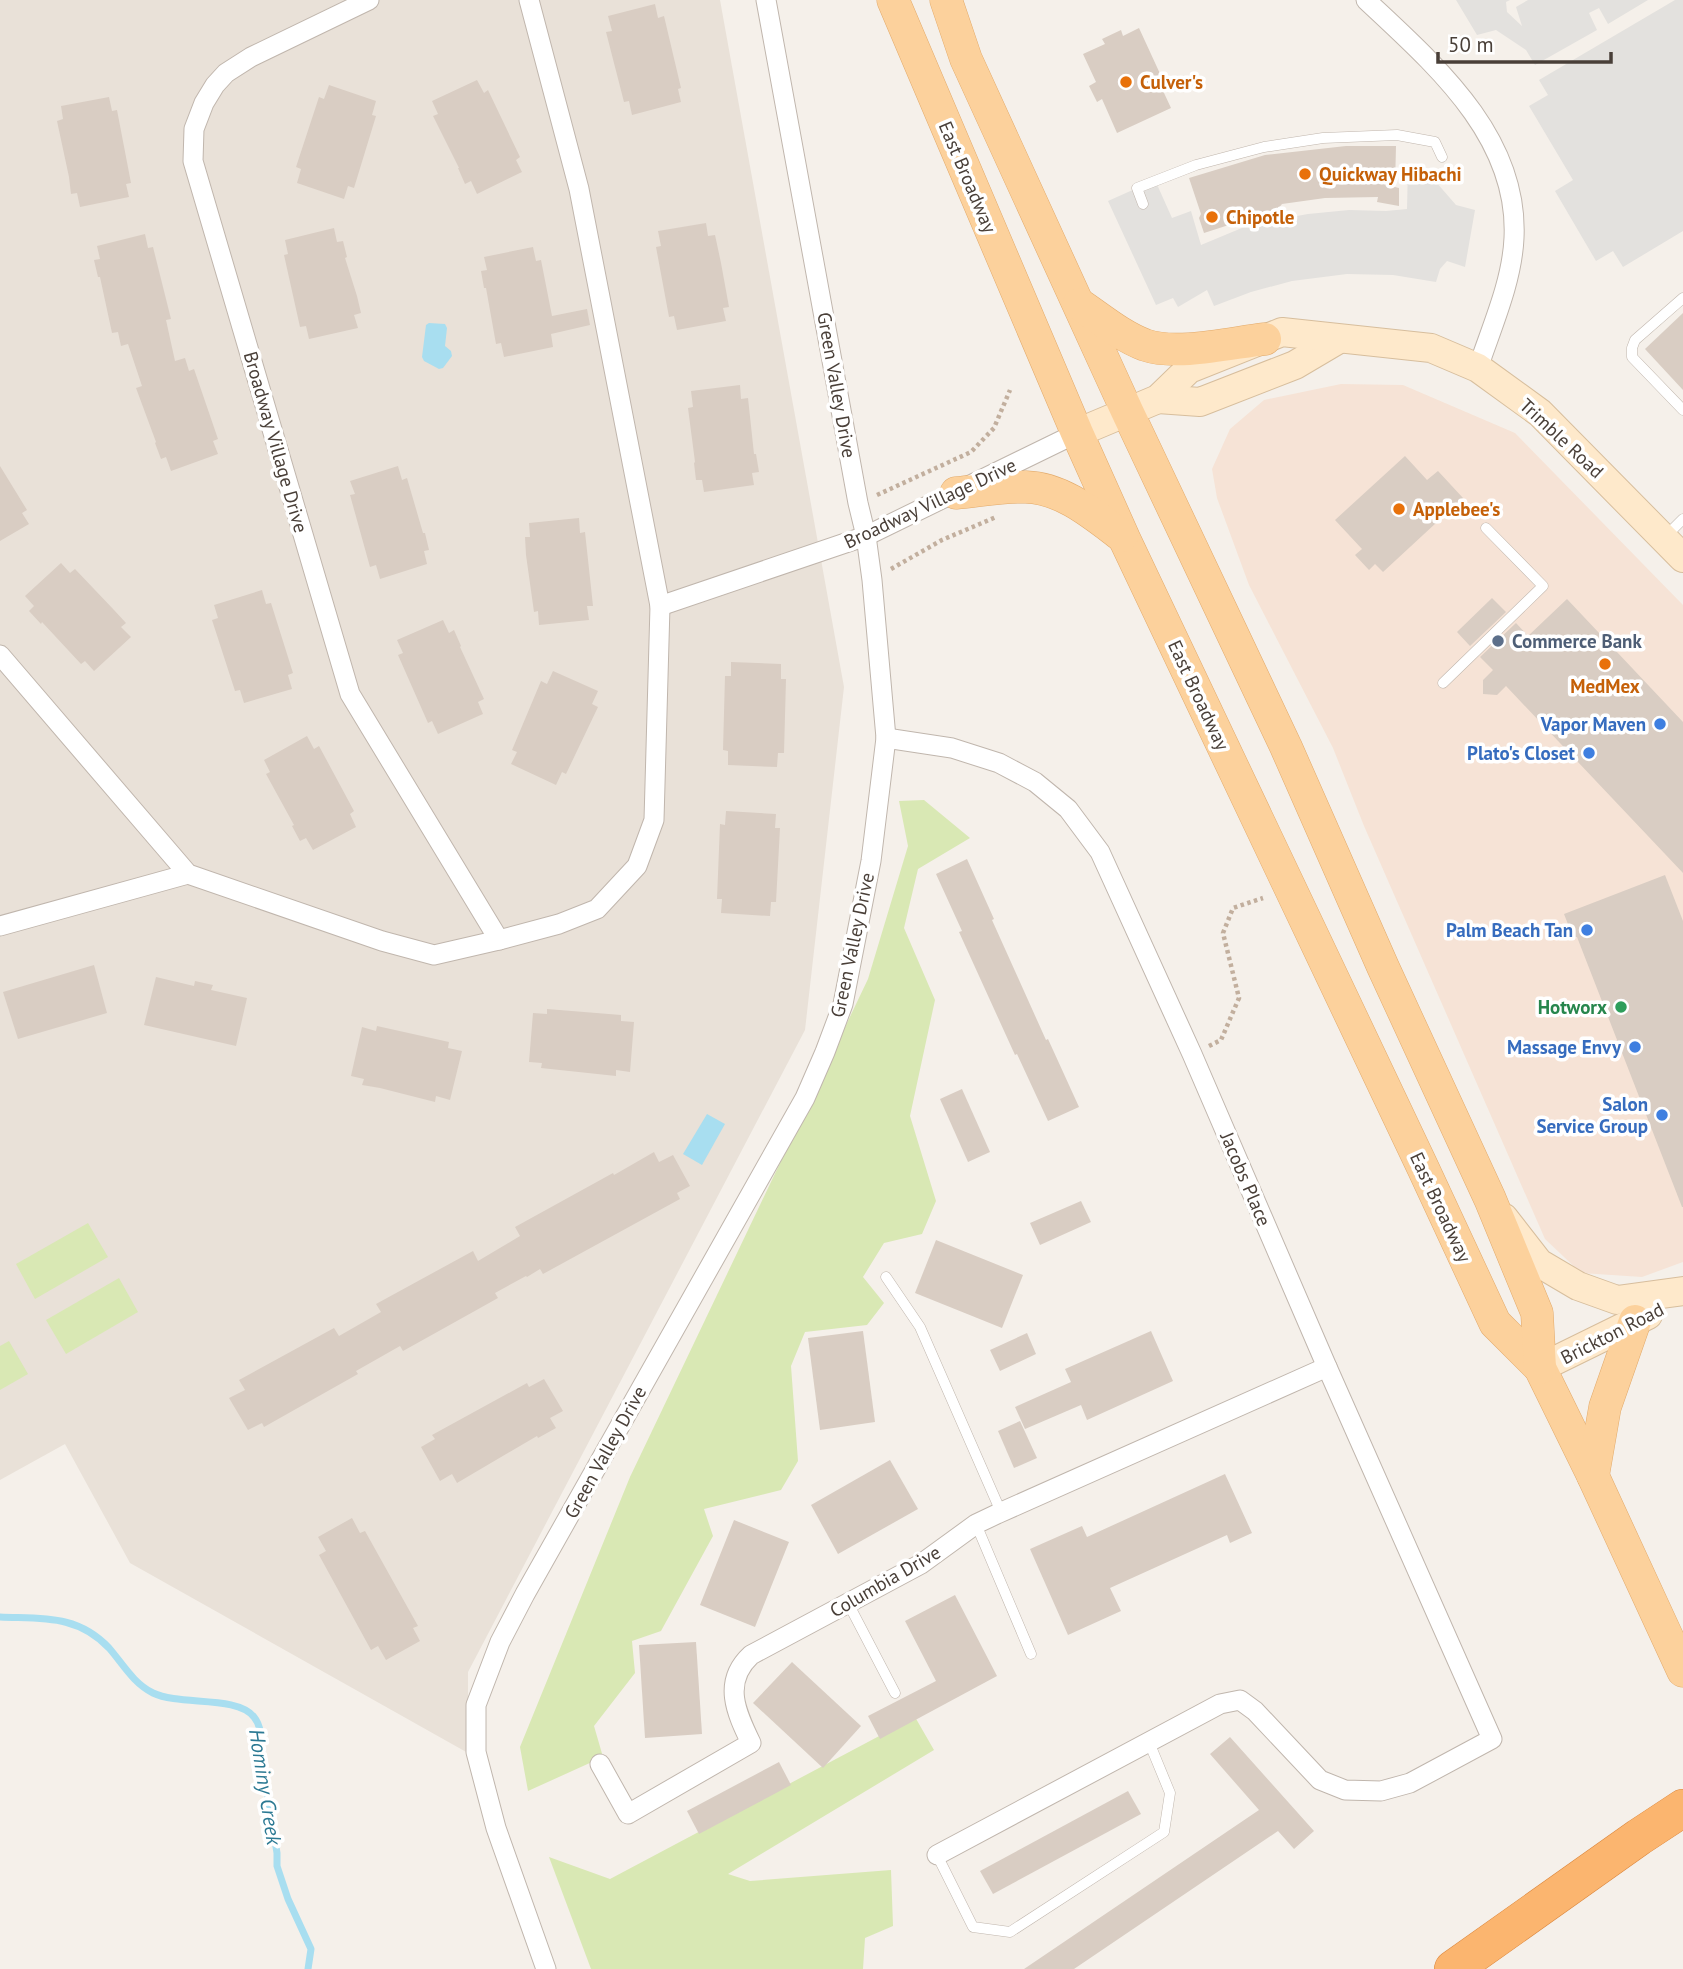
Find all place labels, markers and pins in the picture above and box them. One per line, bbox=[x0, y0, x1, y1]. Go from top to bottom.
place label: Culver's bbox=[1140, 70, 1203, 94]
marker: Culver's bbox=[1118, 74, 1134, 90]
place label: Quickway Hibachi bbox=[1319, 162, 1462, 186]
marker: Quickway Hibachi bbox=[1297, 166, 1313, 182]
place label: Chipotle bbox=[1226, 205, 1294, 229]
marker: Chipotle bbox=[1204, 209, 1220, 225]
place label: Applebee's bbox=[1413, 497, 1500, 521]
marker: Applebee's bbox=[1391, 501, 1407, 517]
place label: Commerce Bank bbox=[1512, 629, 1642, 653]
marker: Commerce Bank bbox=[1490, 633, 1506, 649]
marker: MedMex bbox=[1597, 656, 1613, 672]
place label: MedMex bbox=[1570, 674, 1640, 698]
place label: Vapor Maven bbox=[1540, 712, 1646, 736]
marker: Vapor Maven bbox=[1652, 716, 1668, 732]
place label: Plato's Closet bbox=[1467, 741, 1575, 765]
marker: Plato's Closet bbox=[1581, 745, 1597, 761]
place label: Palm Beach Tan bbox=[1446, 918, 1573, 942]
marker: Palm Beach Tan bbox=[1579, 922, 1595, 938]
place label: Hotworx bbox=[1538, 995, 1607, 1019]
marker: Hotworx bbox=[1613, 999, 1629, 1015]
place label: Massage Envy bbox=[1507, 1035, 1622, 1059]
marker: Massage Envy bbox=[1627, 1039, 1643, 1055]
place label: Salon Service Group bbox=[1536, 1092, 1648, 1138]
marker: Salon Service Group bbox=[1654, 1107, 1670, 1123]

